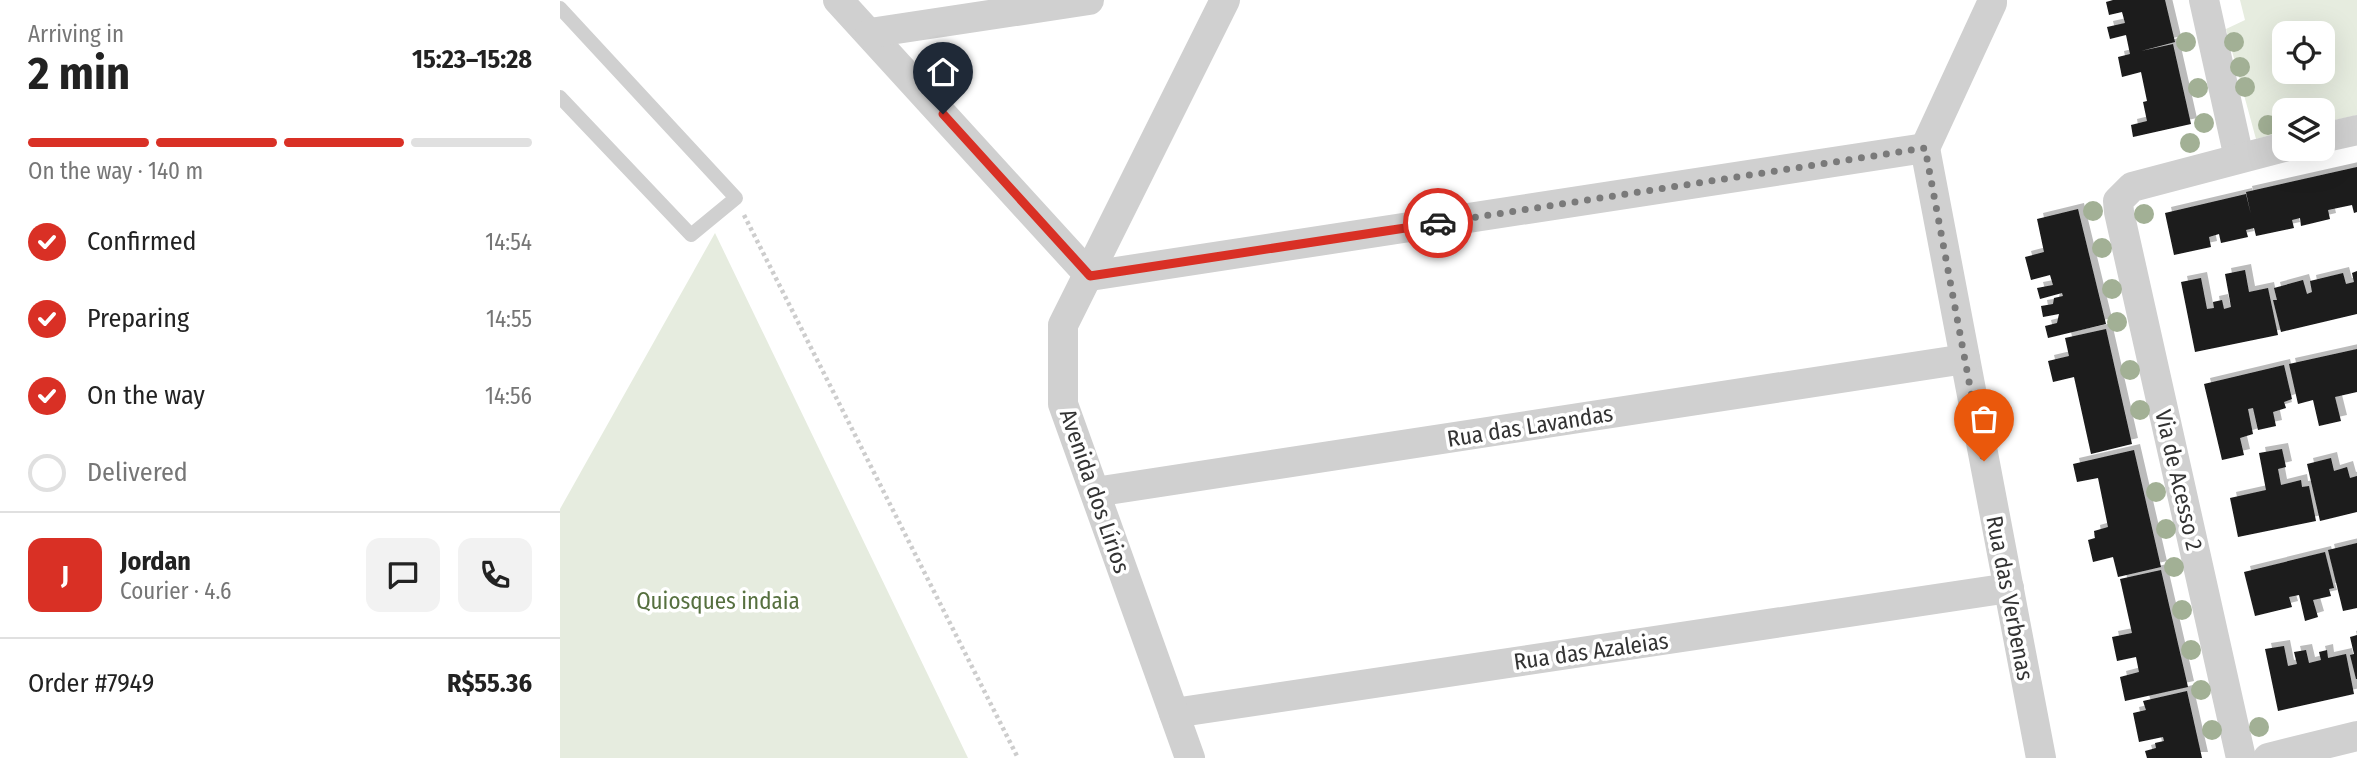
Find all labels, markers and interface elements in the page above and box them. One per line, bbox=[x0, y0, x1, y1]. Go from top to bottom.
text: Arriving in bbox=[28, 20, 124, 48]
map controls bbox=[2272, 21, 2335, 161]
button: locate bbox=[2272, 21, 2335, 84]
pin bbox=[913, 42, 973, 114]
text: 15:23–15:28 bbox=[412, 44, 532, 75]
text: 2 min bbox=[28, 46, 130, 101]
icon: home bbox=[924, 53, 962, 91]
button: layers bbox=[2272, 98, 2335, 161]
text: On the way · 140 m bbox=[28, 157, 203, 185]
courier bbox=[1403, 188, 1473, 258]
icon: car bbox=[1419, 204, 1457, 242]
icon: check bbox=[28, 223, 66, 261]
text: Confirmed bbox=[87, 226, 197, 257]
text: 14:54 bbox=[485, 228, 532, 256]
icon: check bbox=[28, 300, 66, 338]
text: Preparing bbox=[87, 303, 189, 334]
text: 14:55 bbox=[486, 305, 532, 333]
icon: check bbox=[28, 377, 66, 415]
text: On the way bbox=[87, 380, 205, 411]
text: 14:56 bbox=[485, 382, 532, 410]
pin bbox=[1954, 389, 2014, 461]
street label: Rua das Lavandas bbox=[1445, 399, 1615, 453]
icon: bag bbox=[1965, 400, 2003, 438]
street label: Avenida dos Lírios bbox=[1054, 405, 1136, 577]
street label: Via de Acesso 2 bbox=[2149, 407, 2209, 553]
text: Delivered bbox=[87, 457, 188, 488]
street label: Rua das Verbenas bbox=[1980, 513, 2040, 683]
button: chat bbox=[366, 538, 440, 612]
button: phone bbox=[458, 538, 532, 612]
text: Jordan bbox=[120, 546, 191, 577]
text: J bbox=[61, 560, 69, 591]
text: Courier · 4.6 bbox=[120, 577, 231, 605]
park label: Quiosques indaia bbox=[636, 587, 800, 615]
street label: Rua das Azaleias bbox=[1512, 626, 1670, 676]
text: Order #7949 bbox=[28, 668, 154, 699]
text: R$55.36 bbox=[447, 668, 532, 699]

